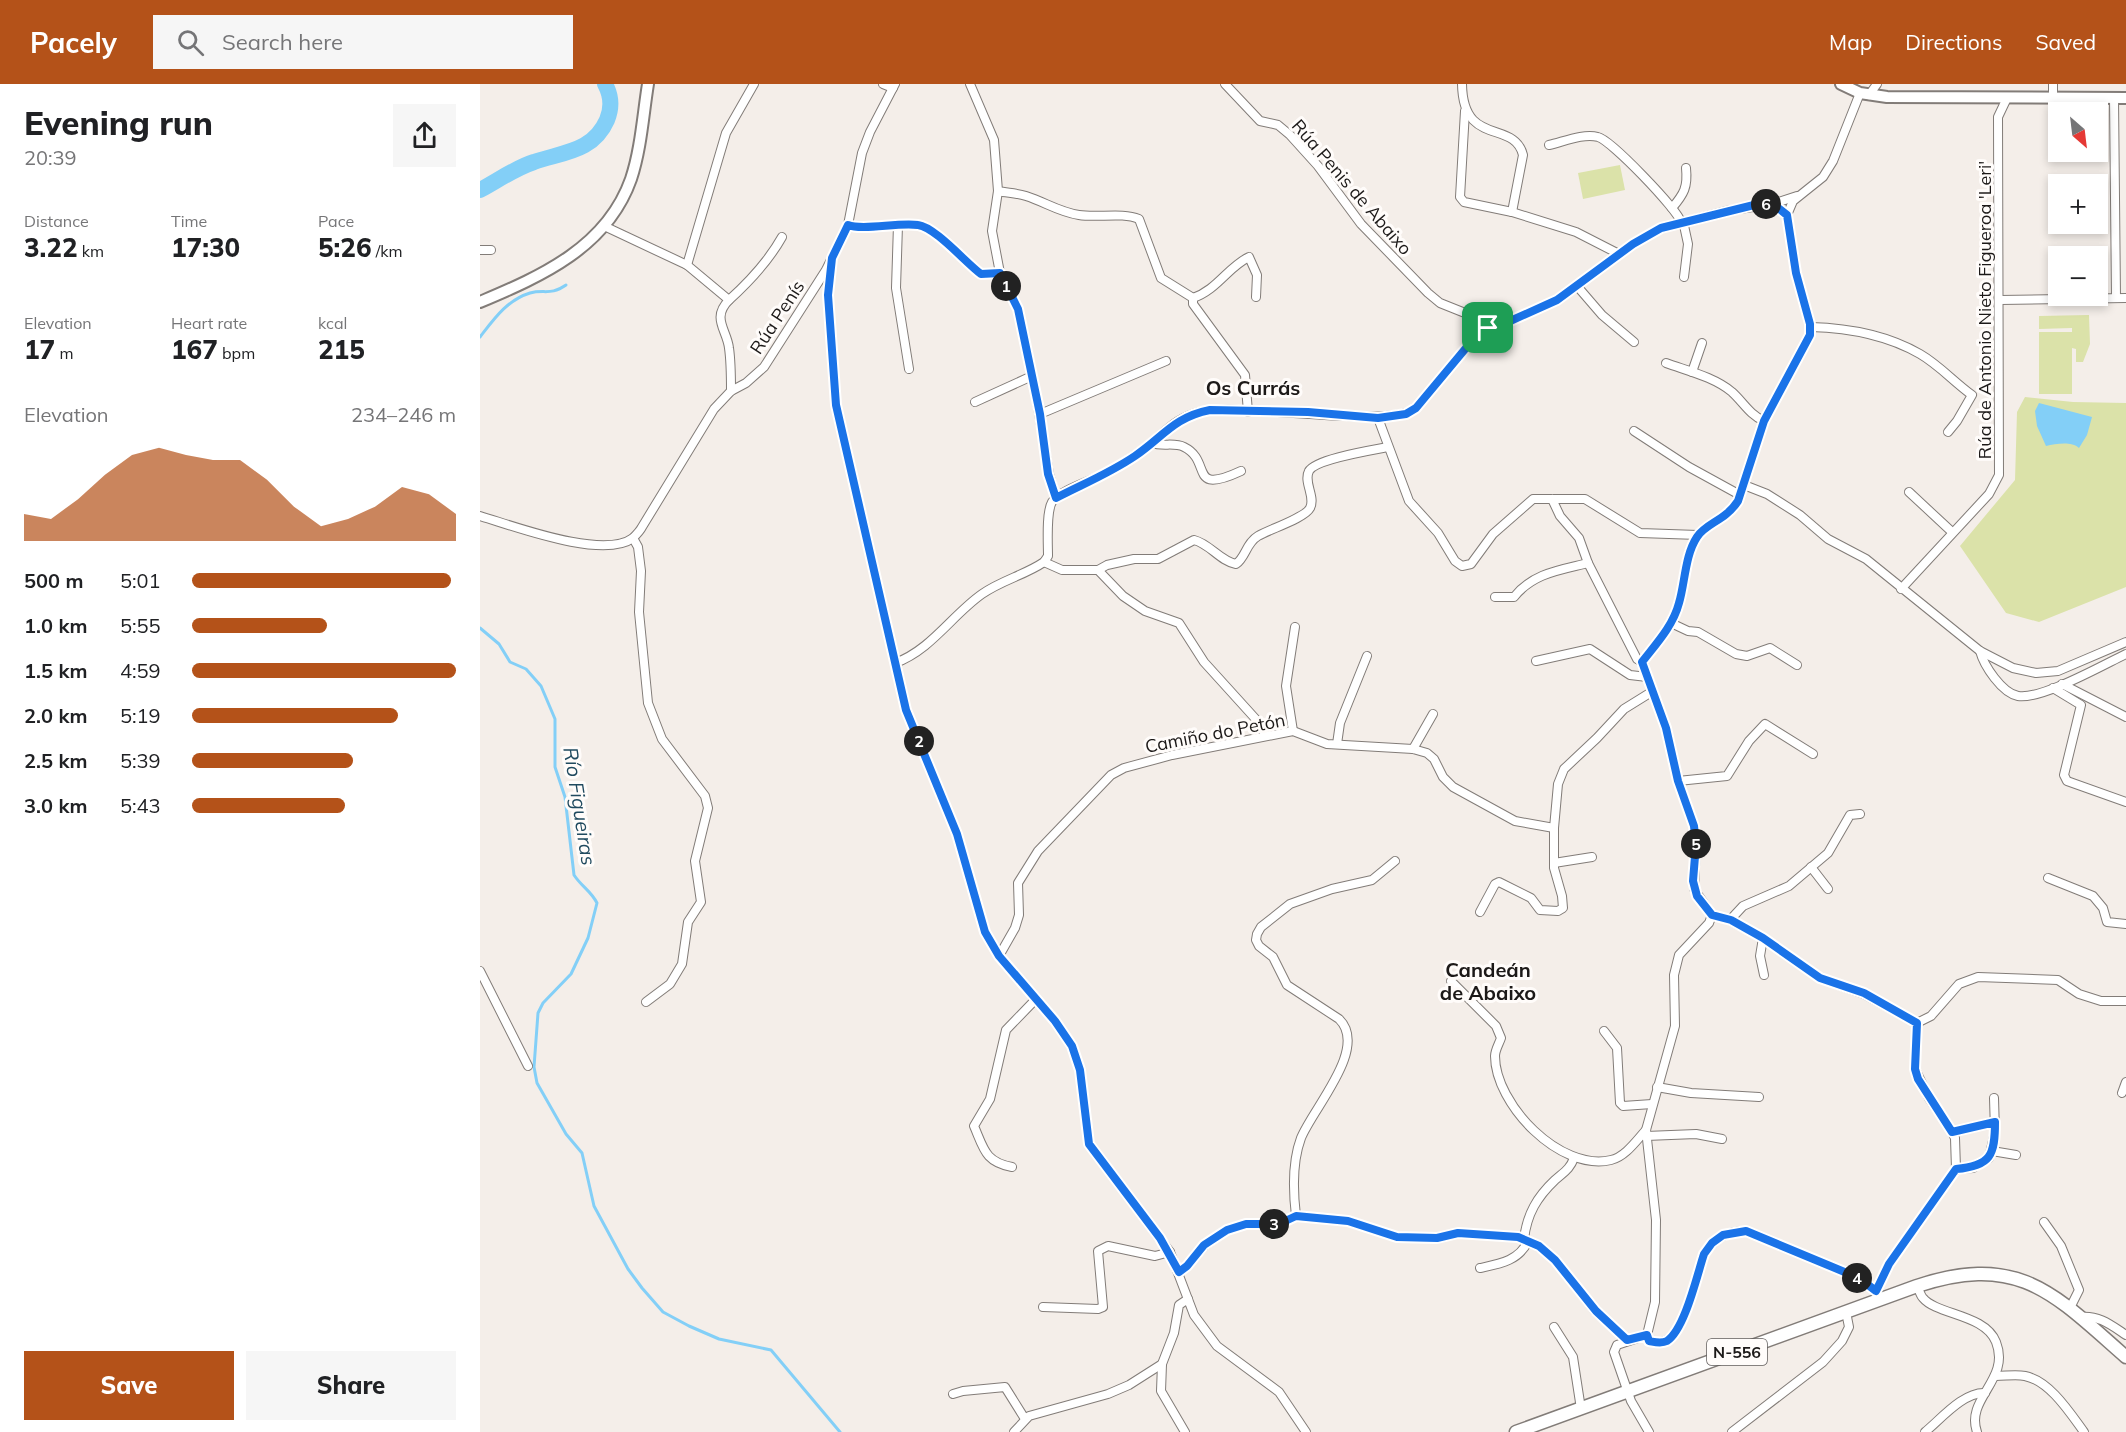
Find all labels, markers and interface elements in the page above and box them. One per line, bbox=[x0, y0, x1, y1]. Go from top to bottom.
search box bbox=[153, 15, 573, 69]
text: Pacely bbox=[30, 25, 117, 60]
icon: search bbox=[174, 26, 207, 59]
text: Search here bbox=[222, 28, 343, 56]
text: Map bbox=[1829, 29, 1872, 55]
text: Directions bbox=[1905, 29, 2002, 55]
text: Saved bbox=[2035, 29, 2096, 55]
text: Evening run bbox=[24, 102, 213, 143]
north arrow bbox=[2048, 102, 2108, 162]
map controls bbox=[2048, 102, 2108, 306]
button: share bbox=[393, 104, 456, 167]
street label: Rúa Penis de Abaixo bbox=[1287, 115, 1417, 259]
text: 20:39 bbox=[24, 145, 77, 170]
street label: Rúa de Antonio Nieto Figueroa 'Leri' bbox=[1973, 161, 1996, 459]
button: + bbox=[2048, 174, 2108, 234]
pin: 6 bbox=[1751, 189, 1781, 219]
text: 6 bbox=[1761, 194, 1771, 214]
text: Distance bbox=[24, 211, 89, 231]
text: Time bbox=[171, 211, 207, 231]
text: Pace bbox=[318, 211, 354, 231]
text: 3.22 bbox=[24, 231, 78, 264]
text: 17:30 bbox=[171, 231, 240, 264]
text: 5:26 bbox=[318, 231, 372, 264]
text: km bbox=[78, 241, 104, 261]
text: /km bbox=[372, 241, 403, 261]
button: − bbox=[2048, 246, 2108, 306]
pin: 1 bbox=[991, 271, 1021, 301]
street label: Rúa Penís bbox=[745, 276, 809, 358]
text: 1 bbox=[1001, 276, 1011, 296]
pin bbox=[1462, 302, 1513, 353]
icon: arrive bbox=[1471, 311, 1504, 344]
text: Elevation bbox=[24, 313, 92, 333]
text: Heart rate bbox=[171, 313, 247, 333]
text: kcal bbox=[318, 313, 347, 333]
text: 17 bbox=[24, 333, 55, 366]
text: 167 bbox=[171, 333, 218, 366]
text: 215 bbox=[318, 333, 365, 366]
text: m bbox=[55, 343, 73, 363]
text: bpm bbox=[218, 343, 255, 363]
district label: Os Currás bbox=[1206, 375, 1300, 400]
text: Elevation bbox=[24, 402, 109, 427]
text: 234–246 m bbox=[351, 402, 456, 427]
text: 500 m bbox=[24, 568, 83, 593]
text: 5:01 bbox=[120, 568, 161, 593]
text: 1.0 km bbox=[24, 613, 87, 638]
text: 5:55 bbox=[120, 613, 161, 638]
text: 1.5 km bbox=[24, 658, 87, 683]
text: 4:59 bbox=[120, 658, 161, 683]
text: 2.0 km bbox=[24, 703, 87, 728]
text: 5:19 bbox=[120, 703, 161, 728]
street label: Camiño do Petón bbox=[1143, 708, 1287, 758]
pin: 2 bbox=[904, 726, 934, 756]
text: 2 bbox=[914, 731, 924, 751]
water label: Río Figueiras bbox=[558, 745, 602, 867]
text: 2.5 km bbox=[24, 748, 87, 773]
text: 5:39 bbox=[120, 748, 161, 773]
text: 3.0 km bbox=[24, 793, 87, 818]
text: 5:43 bbox=[120, 793, 161, 818]
pin: 5 bbox=[1681, 829, 1711, 859]
text: 5 bbox=[1691, 834, 1701, 854]
district label: Candeán de Abaixo bbox=[1440, 957, 1536, 1005]
pin: 3 bbox=[1259, 1209, 1289, 1239]
text: 3 bbox=[1269, 1214, 1279, 1234]
pin: 4 bbox=[1842, 1263, 1872, 1293]
text: 4 bbox=[1852, 1268, 1862, 1288]
road number: N-556 bbox=[1707, 1339, 1767, 1365]
button: Save bbox=[24, 1351, 234, 1420]
button: Share bbox=[246, 1351, 456, 1420]

